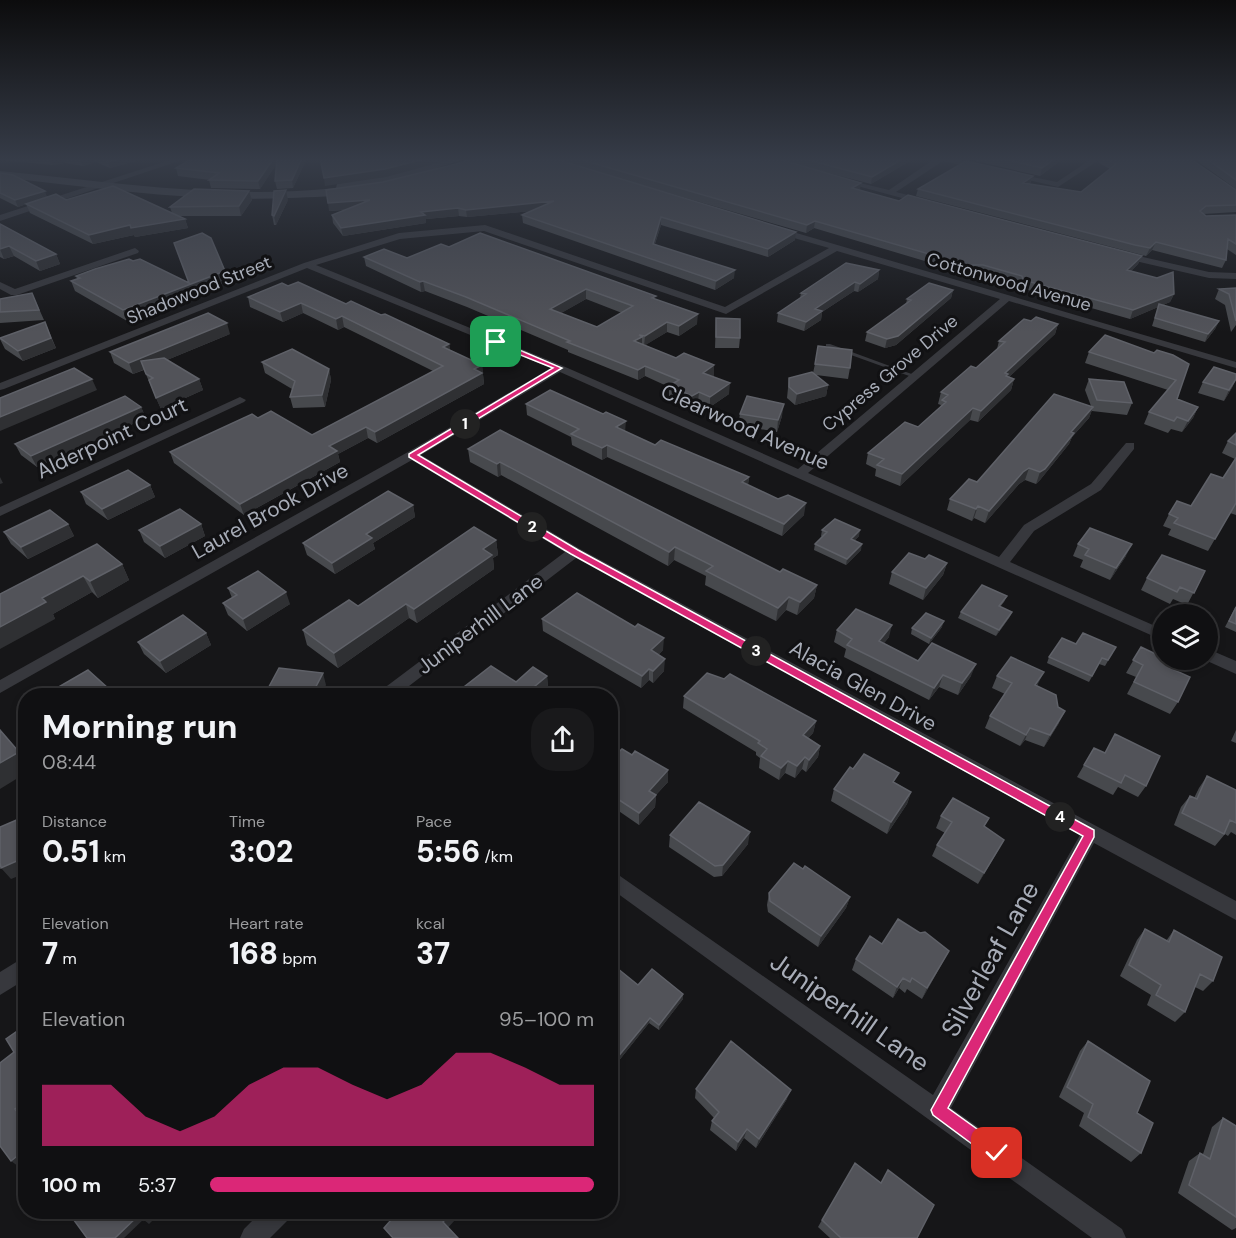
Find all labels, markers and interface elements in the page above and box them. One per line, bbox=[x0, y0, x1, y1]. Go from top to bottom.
street label: Cottonwood Avenue bbox=[924, 247, 1094, 317]
street label: Shadowood Street bbox=[123, 250, 275, 330]
street label: Cypress Grove Drive bbox=[817, 309, 963, 437]
pin bbox=[470, 316, 521, 367]
icon: arrive bbox=[479, 325, 512, 358]
street label: Clearwood Avenue bbox=[656, 377, 834, 477]
street label: Alderpoint Court bbox=[32, 391, 192, 485]
pin: 1 bbox=[450, 409, 480, 439]
text: 1 bbox=[462, 413, 468, 434]
street label: Laurel Brook Drive bbox=[187, 456, 353, 566]
pin: 2 bbox=[517, 512, 547, 542]
text: 2 bbox=[527, 516, 537, 537]
street label: Juniperhill Lane bbox=[411, 567, 549, 681]
map controls bbox=[1152, 604, 1218, 670]
button: layers bbox=[1152, 604, 1218, 670]
street label: Alacia Glen Drive bbox=[784, 634, 942, 738]
pin: 3 bbox=[741, 636, 771, 666]
text: 3 bbox=[751, 640, 761, 661]
text: Morning run bbox=[42, 705, 237, 748]
button: share bbox=[531, 708, 594, 771]
text: 08:44 bbox=[42, 749, 96, 775]
pin: 4 bbox=[1045, 802, 1075, 832]
text: 4 bbox=[1055, 806, 1065, 827]
text: Distance bbox=[42, 811, 107, 832]
text: Time bbox=[229, 811, 265, 832]
text: Pace bbox=[416, 811, 452, 832]
text: 0.51 bbox=[42, 832, 99, 871]
text: 3:02 bbox=[229, 832, 293, 871]
text: 5:56 bbox=[416, 832, 480, 871]
text: km bbox=[99, 846, 126, 867]
text: /km bbox=[480, 846, 513, 867]
street label: Silverleaf Lane bbox=[933, 875, 1047, 1043]
text: Elevation bbox=[42, 913, 109, 934]
text: Heart rate bbox=[229, 913, 304, 934]
text: kcal bbox=[416, 913, 445, 934]
text: 7 bbox=[42, 934, 58, 973]
text: 168 bbox=[229, 934, 278, 973]
text: 37 bbox=[416, 934, 450, 973]
street label: Juniperhill Lane bbox=[764, 944, 936, 1080]
text: m bbox=[58, 948, 77, 969]
text: bpm bbox=[278, 948, 317, 969]
text: Elevation bbox=[42, 1006, 125, 1032]
text: 95–100 m bbox=[499, 1006, 594, 1032]
pin bbox=[971, 1127, 1022, 1178]
icon: check bbox=[980, 1136, 1013, 1169]
text: 100 m bbox=[42, 1172, 101, 1198]
text: 5:37 bbox=[138, 1172, 176, 1198]

